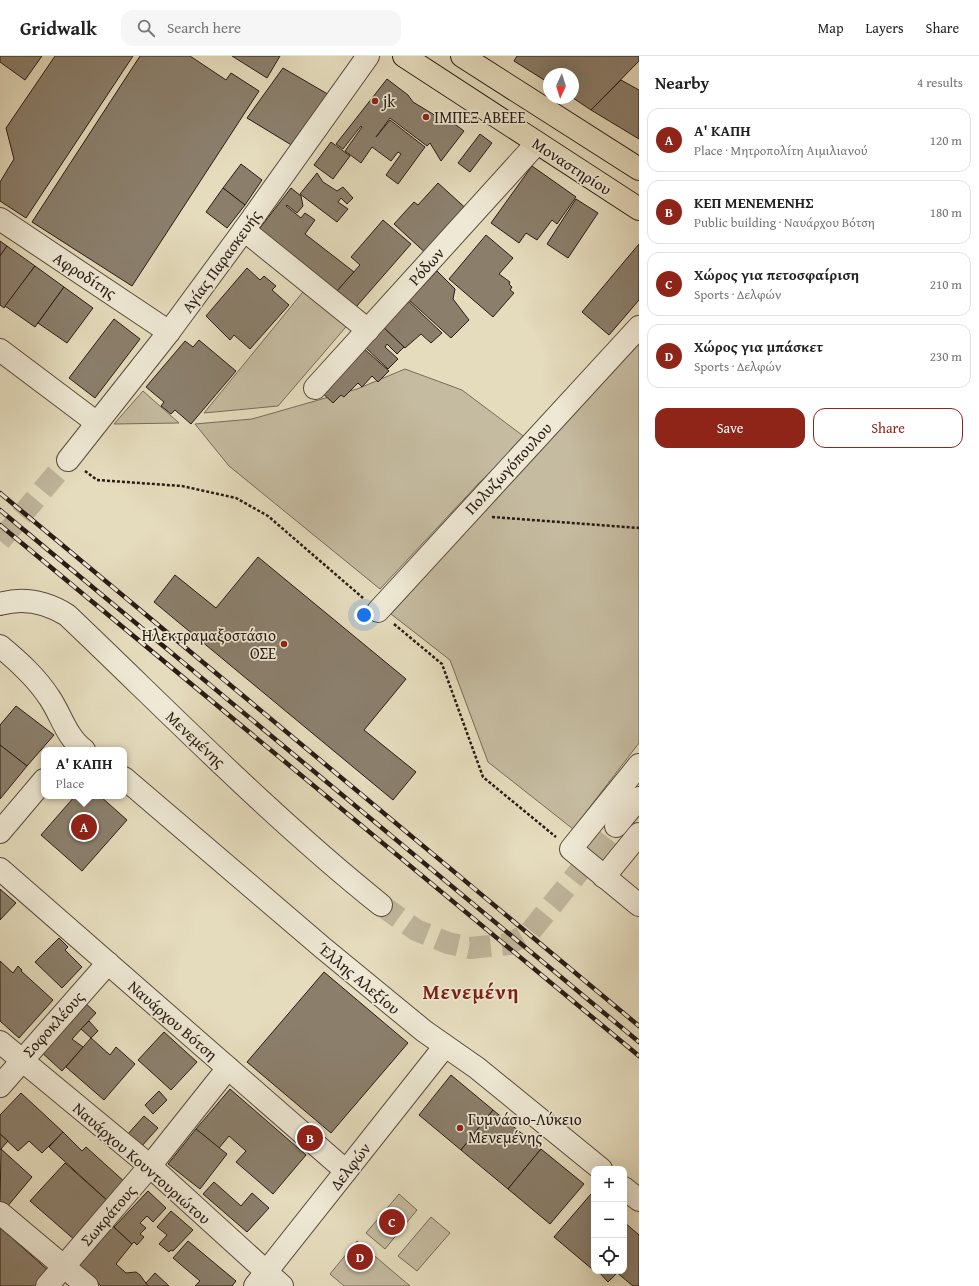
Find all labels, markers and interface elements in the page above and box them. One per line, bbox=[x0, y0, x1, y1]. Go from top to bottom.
search box bbox=[121, 10, 401, 46]
text: Gridwalk bbox=[20, 14, 97, 42]
icon: search bbox=[135, 17, 157, 39]
text: Search here bbox=[167, 17, 241, 38]
text: Map bbox=[818, 18, 844, 38]
text: Layers bbox=[866, 18, 904, 38]
text: Share bbox=[926, 18, 959, 38]
north arrow bbox=[543, 68, 579, 104]
text: Nearby bbox=[655, 70, 709, 95]
text: 4 results bbox=[917, 73, 963, 92]
place label: jk bbox=[381, 89, 396, 113]
marker: jk bbox=[370, 96, 380, 106]
place label: ΙΜΠΕΞ ΑΒΕΕΕ bbox=[434, 105, 526, 129]
marker: ΙΜΠΕΞ ΑΒΕΕΕ bbox=[421, 112, 431, 122]
text: Α' ΚΑΠΗ bbox=[694, 120, 751, 141]
street label: Μοναστηρίου bbox=[527, 131, 617, 201]
text: A bbox=[665, 131, 673, 150]
text: 120 m bbox=[930, 131, 962, 150]
text: Place · Μητροπολίτη Αιμιλιανού bbox=[694, 141, 868, 160]
text: ΚΕΠ ΜΕΝΕΜΕΝΗΣ bbox=[694, 192, 814, 213]
text: B bbox=[665, 203, 673, 222]
text: 180 m bbox=[930, 203, 962, 222]
street label: Αγίας Παρασκευής bbox=[175, 204, 267, 317]
text: Public building · Ναυάρχου Βότση bbox=[694, 213, 875, 232]
street label: Ρόδων bbox=[402, 242, 450, 290]
street label: Αφροδίτης bbox=[49, 246, 122, 305]
text: Χώρος για πετοσφαίριση bbox=[694, 264, 859, 285]
text: C bbox=[665, 275, 673, 294]
text: 210 m bbox=[930, 275, 962, 294]
text: Sports · Δελφών bbox=[694, 285, 781, 304]
text: Χώρος για μπάσκετ bbox=[694, 336, 823, 357]
text: D bbox=[665, 347, 673, 366]
text: 230 m bbox=[930, 347, 962, 366]
text: Sports · Δελφών bbox=[694, 357, 781, 376]
button: Save bbox=[655, 408, 805, 448]
button: Share bbox=[813, 408, 963, 448]
street label: Πολυζωγόπουλου bbox=[459, 416, 557, 520]
your location bbox=[354, 605, 374, 625]
place label: Ηλεκτραμαξοστάσιο ΟΣΕ bbox=[142, 623, 276, 665]
marker: Ηλεκτραμαξοστάσιο ΟΣΕ bbox=[279, 639, 289, 649]
street label: Μενεμένης bbox=[161, 705, 232, 773]
popup bbox=[41, 747, 127, 799]
text: Α' ΚΑΠΗ bbox=[56, 753, 112, 774]
text: Place bbox=[56, 774, 84, 793]
pin: A bbox=[71, 812, 97, 842]
street label: Έλλης Αλεξίου bbox=[312, 936, 406, 1020]
street label: Ναυάρχου Βότση bbox=[123, 974, 223, 1066]
district label: Μενεμένη bbox=[423, 977, 519, 1006]
street label: Σοφοκλέους bbox=[17, 985, 90, 1063]
street label: Ναυάρχου Κουντουριώτου bbox=[68, 1096, 216, 1230]
place label: Γυμνάσιο-Λύκειο Μενεμένης bbox=[468, 1107, 582, 1149]
pin: B bbox=[297, 1123, 323, 1153]
marker: Γυμνάσιο-Λύκειο Μενεμένης bbox=[455, 1123, 465, 1133]
street label: Δελφών bbox=[324, 1137, 376, 1195]
map controls bbox=[591, 1166, 627, 1274]
button: + bbox=[591, 1166, 627, 1202]
street label: Σωκράτους bbox=[75, 1179, 142, 1251]
button: − bbox=[591, 1202, 627, 1238]
pin: C bbox=[379, 1207, 405, 1237]
button: locate bbox=[591, 1238, 627, 1274]
pin: D bbox=[347, 1242, 373, 1272]

